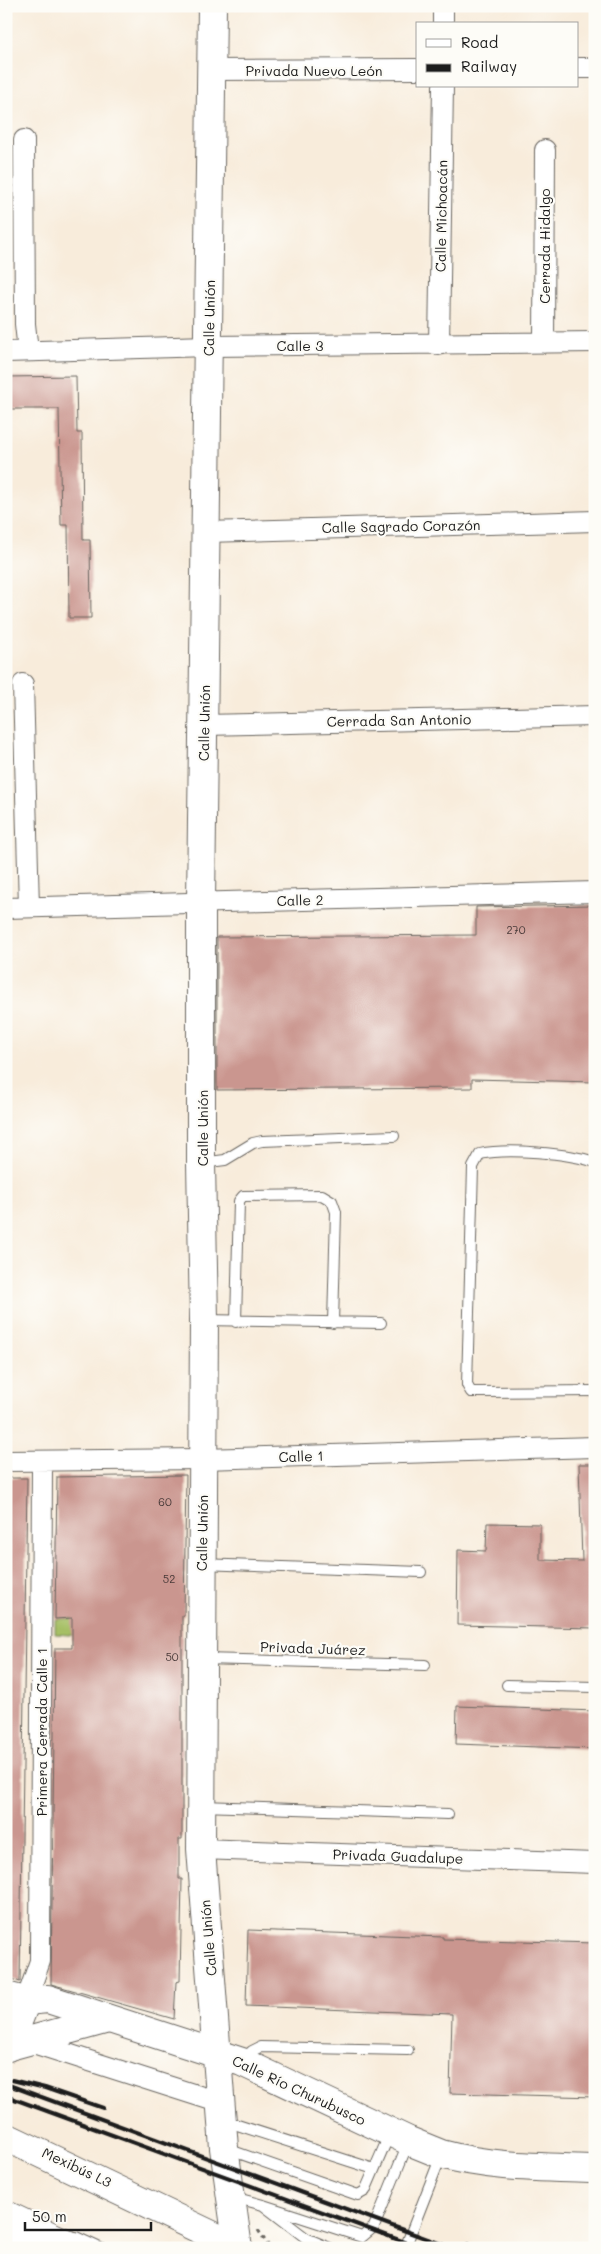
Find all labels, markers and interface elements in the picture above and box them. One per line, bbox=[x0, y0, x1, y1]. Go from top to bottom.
legend bbox=[416, 22, 578, 88]
text: Road bbox=[461, 32, 498, 52]
text: Railway bbox=[461, 56, 517, 76]
street label: Privada Nuevo León bbox=[245, 61, 383, 80]
street label: Calle Michoacán bbox=[431, 160, 451, 272]
street label: Cerrada Hidalgo bbox=[535, 188, 554, 304]
street label: Calle Unión bbox=[199, 280, 219, 356]
street label: Calle 3 bbox=[276, 336, 324, 355]
street label: Calle Sagrado Corazón bbox=[321, 515, 481, 537]
street label: Calle Unión bbox=[194, 685, 214, 761]
street label: Cerrada San Antonio bbox=[327, 709, 471, 731]
street label: Calle 2 bbox=[276, 890, 324, 910]
house number: 270 bbox=[506, 922, 526, 937]
street label: Calle Unión bbox=[193, 1090, 212, 1166]
street label: Calle 1 bbox=[278, 1446, 324, 1466]
house number: 60 bbox=[158, 1494, 172, 1509]
street label: Calle Unión bbox=[192, 1495, 212, 1571]
house number: 52 bbox=[163, 1571, 175, 1586]
street label: Privada Juárez bbox=[260, 1637, 366, 1659]
street label: Primera Cerrada Calle 1 bbox=[32, 1648, 51, 1816]
house number: 50 bbox=[165, 1649, 179, 1664]
street label: Privada Guadalupe bbox=[332, 1844, 464, 1868]
street label: Calle Unión bbox=[195, 1899, 221, 1977]
street label: Calle Río Churubusco bbox=[229, 2051, 369, 2129]
street label: Mexibús L3 bbox=[39, 2143, 115, 2191]
scale bar bbox=[25, 2199, 151, 2231]
text: 50 m bbox=[32, 2206, 67, 2226]

